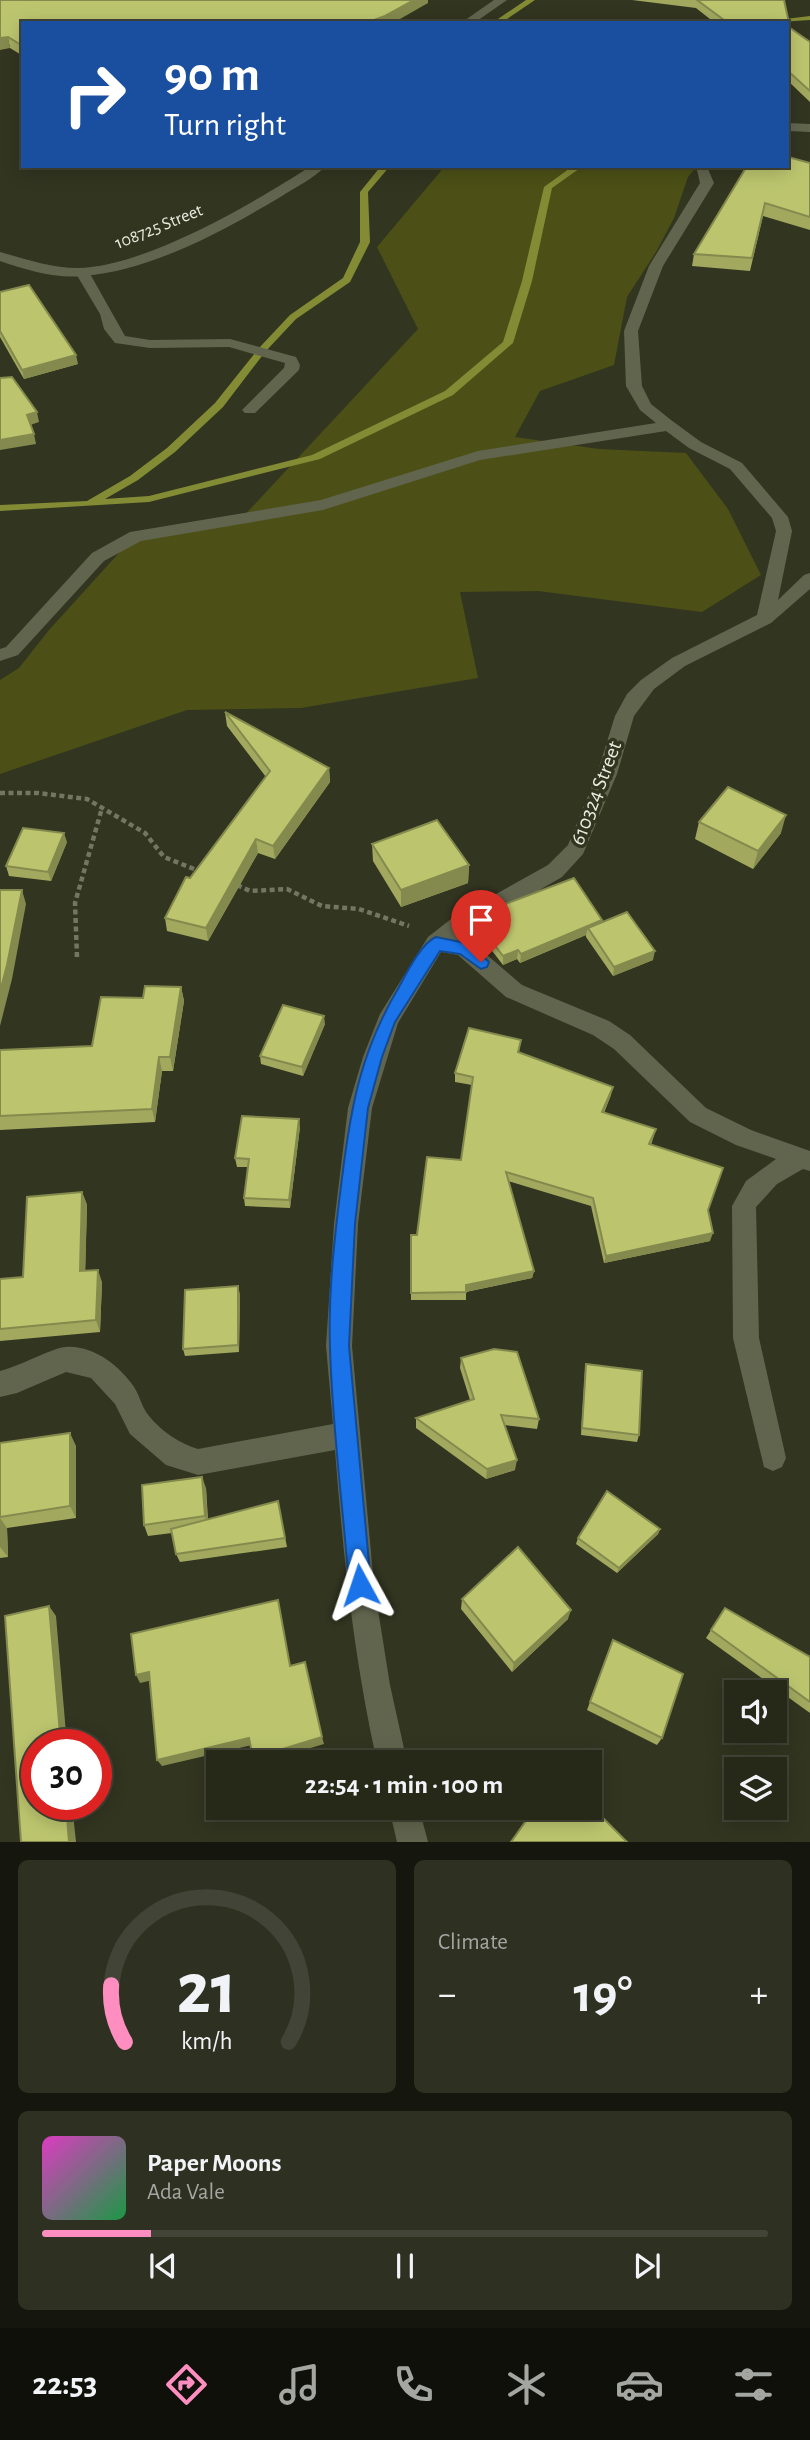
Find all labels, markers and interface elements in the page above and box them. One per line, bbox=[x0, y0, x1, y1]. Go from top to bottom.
icon: right bbox=[49, 49, 140, 140]
text: 90 m bbox=[164, 51, 260, 100]
text: Turn right bbox=[164, 109, 286, 141]
street label: 108725 Street bbox=[113, 201, 206, 253]
street label: 610324 Street bbox=[567, 738, 626, 848]
pin bbox=[451, 890, 511, 962]
icon: arrive bbox=[462, 901, 500, 939]
position arrow bbox=[323, 1548, 397, 1622]
map controls bbox=[724, 1680, 787, 1820]
button: sound bbox=[724, 1680, 787, 1743]
speed limit sign: 30 bbox=[21, 1729, 112, 1820]
button: layers bbox=[724, 1757, 787, 1820]
text: 22:54 · 1 min · 100 m bbox=[305, 1772, 503, 1798]
text: Climate bbox=[438, 1931, 508, 1954]
text: 21 bbox=[177, 1955, 237, 2028]
text: 19° bbox=[573, 1969, 633, 2021]
text: − bbox=[438, 1976, 456, 2014]
text: + bbox=[750, 1976, 768, 2014]
text: km/h bbox=[181, 2029, 233, 2054]
text: Paper Moons bbox=[147, 2150, 282, 2176]
text: Ada Vale bbox=[147, 2181, 225, 2204]
icon: previous bbox=[144, 2247, 182, 2285]
icon: pause bbox=[386, 2247, 424, 2285]
icon: next bbox=[628, 2247, 666, 2285]
icon: directions bbox=[162, 2360, 211, 2409]
icon: music bbox=[275, 2360, 324, 2409]
icon: phone bbox=[389, 2360, 438, 2409]
icon: climate bbox=[502, 2360, 551, 2409]
icon: car bbox=[615, 2360, 664, 2409]
icon: filters bbox=[729, 2360, 778, 2409]
text: 22:53 bbox=[32, 2368, 97, 2400]

